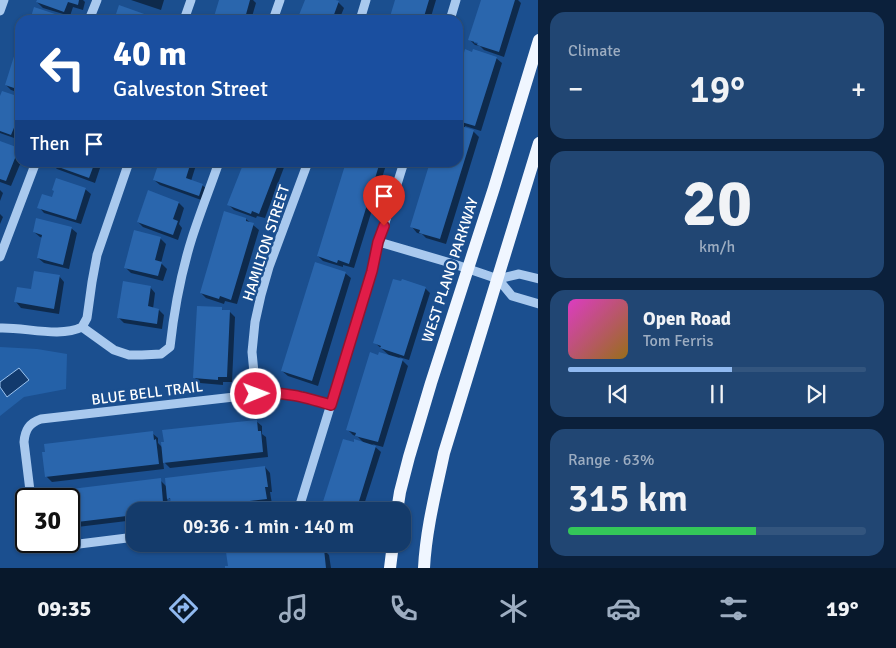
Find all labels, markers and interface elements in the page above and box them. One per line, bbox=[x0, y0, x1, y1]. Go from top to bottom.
text: 40 m bbox=[113, 32, 187, 75]
icon: left bbox=[30, 35, 95, 100]
text: Climate bbox=[568, 41, 621, 61]
text: 19° bbox=[689, 66, 745, 113]
text: − bbox=[568, 72, 583, 106]
text: + bbox=[851, 72, 866, 106]
text: Galveston Street bbox=[113, 75, 268, 102]
icon: arrive bbox=[80, 130, 108, 158]
text: Then bbox=[30, 132, 70, 156]
text: 20 bbox=[682, 164, 752, 244]
pin bbox=[363, 175, 405, 226]
street label: HAMILTON STREET bbox=[239, 182, 293, 303]
icon: arrive bbox=[370, 182, 398, 210]
street label: WEST PLANO PARKWAY bbox=[418, 195, 482, 345]
text: km/h bbox=[699, 237, 735, 257]
text: Open Road bbox=[643, 307, 731, 331]
text: Tom Ferris bbox=[643, 331, 713, 351]
position arrow bbox=[229, 367, 281, 419]
street label: BLUE BELL TRAIL bbox=[90, 377, 204, 409]
icon: previous bbox=[604, 380, 632, 408]
icon: pause bbox=[703, 380, 731, 408]
icon: next bbox=[802, 380, 830, 408]
text: Range · 63% bbox=[568, 450, 654, 470]
text: 315 km bbox=[568, 475, 688, 522]
speed limit sign: 30 bbox=[15, 488, 80, 553]
text: 09:36 · 1 min · 140 m bbox=[183, 515, 354, 539]
icon: directions bbox=[166, 591, 201, 626]
icon: music bbox=[276, 591, 311, 626]
icon: phone bbox=[386, 591, 421, 626]
icon: climate bbox=[496, 591, 531, 626]
icon: car bbox=[606, 591, 641, 626]
icon: filters bbox=[716, 591, 751, 626]
text: 09:35 bbox=[37, 595, 91, 622]
text: 19° bbox=[826, 595, 858, 622]

